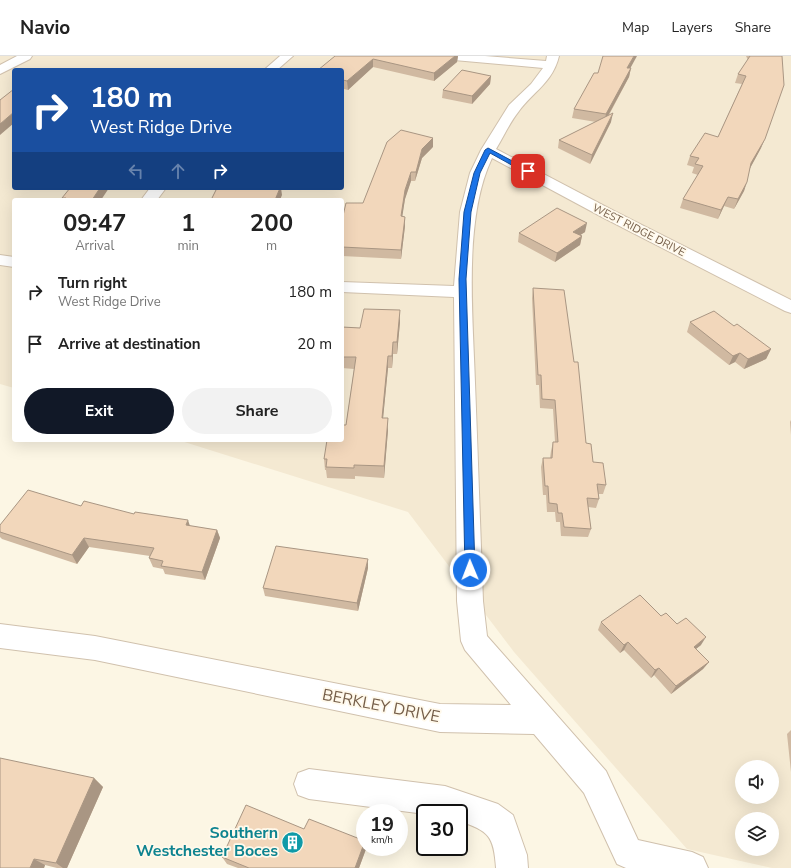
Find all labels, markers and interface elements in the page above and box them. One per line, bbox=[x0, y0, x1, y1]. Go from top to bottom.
text: Navio bbox=[20, 15, 70, 41]
text: Map bbox=[622, 18, 649, 37]
text: Layers bbox=[671, 18, 713, 37]
text: Share bbox=[735, 18, 771, 37]
text: 180 m bbox=[90, 79, 173, 117]
icon: right bbox=[24, 84, 76, 136]
text: West Ridge Drive bbox=[90, 115, 232, 139]
pin bbox=[511, 154, 545, 188]
icon: left bbox=[125, 160, 147, 182]
icon: ahead bbox=[167, 160, 189, 182]
icon: right bbox=[209, 160, 231, 182]
icon: arrive bbox=[517, 160, 539, 182]
street label: WEST RIDGE DRIVE bbox=[590, 200, 688, 260]
text: 09:47 bbox=[63, 207, 126, 239]
text: 1 bbox=[181, 207, 195, 239]
text: 200 bbox=[250, 207, 293, 239]
text: Arrival bbox=[75, 237, 114, 255]
text: min bbox=[177, 237, 199, 255]
text: m bbox=[266, 237, 277, 255]
text: Turn right bbox=[58, 273, 127, 293]
icon: right bbox=[24, 281, 46, 303]
text: 180 m bbox=[288, 282, 332, 302]
text: West Ridge Drive bbox=[58, 293, 161, 311]
icon: arrive bbox=[24, 333, 46, 355]
text: Arrive at destination bbox=[58, 334, 201, 354]
text: 20 m bbox=[297, 334, 332, 354]
button: Exit bbox=[24, 388, 174, 434]
button: Share bbox=[182, 388, 332, 434]
position arrow bbox=[449, 549, 491, 591]
street label: BERKLEY DRIVE bbox=[320, 684, 442, 728]
map controls bbox=[735, 760, 779, 856]
button: sound bbox=[735, 760, 779, 804]
speed limit sign: 30 bbox=[416, 804, 468, 856]
text: 19 bbox=[370, 811, 394, 838]
button: layers bbox=[735, 812, 779, 856]
place label: Southern Westchester Boces bbox=[136, 822, 278, 862]
building icon: Southern Westchester Boces bbox=[280, 829, 306, 855]
text: km/h bbox=[371, 833, 393, 847]

